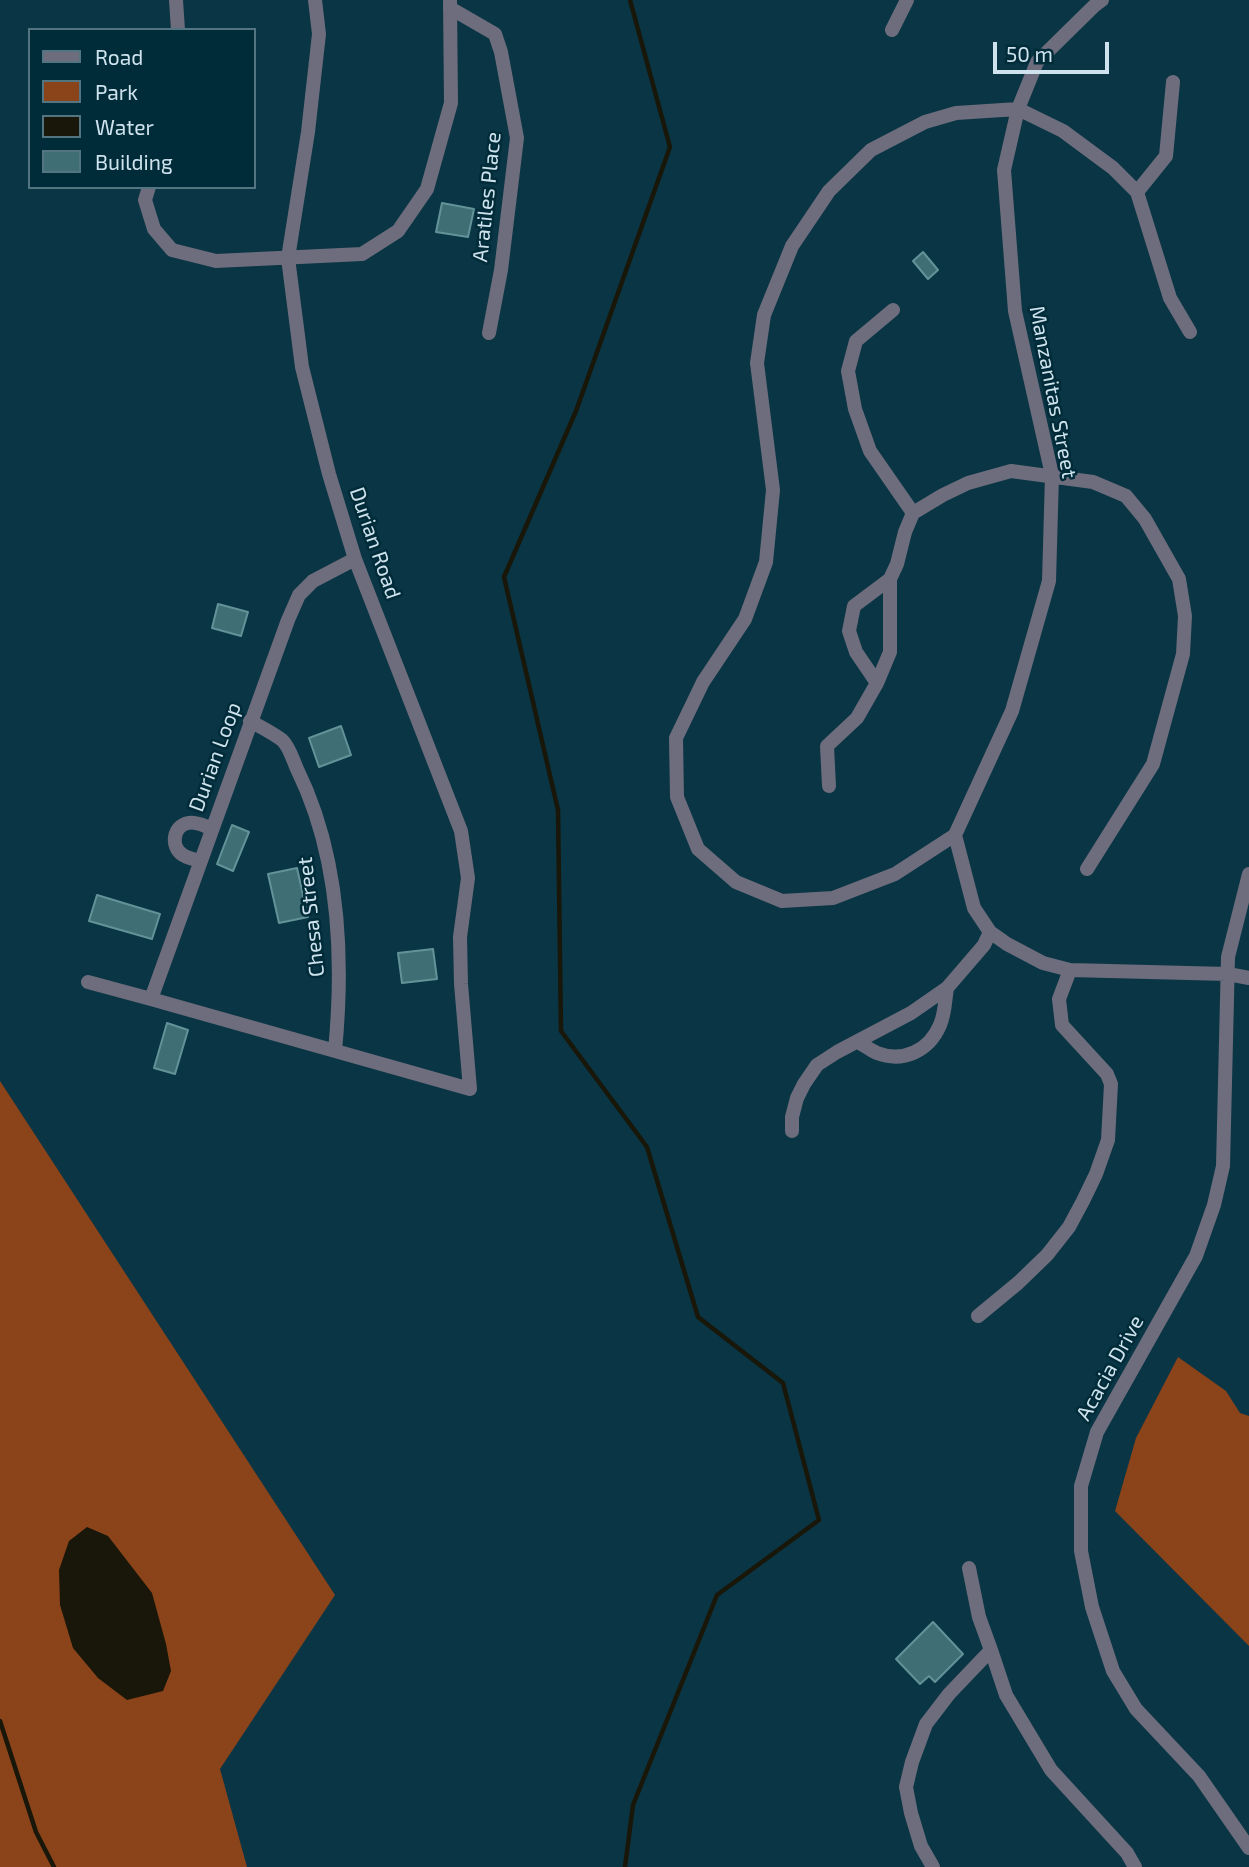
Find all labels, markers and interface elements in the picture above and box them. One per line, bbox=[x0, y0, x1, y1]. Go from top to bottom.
legend bbox=[28, 28, 256, 189]
scale bar bbox=[997, 28, 1112, 72]
text: 50 m bbox=[1006, 41, 1053, 66]
text: Road bbox=[95, 44, 143, 69]
text: Park bbox=[95, 79, 138, 104]
text: Water bbox=[95, 114, 154, 139]
street label: Aratiles Place bbox=[468, 131, 506, 263]
text: Building bbox=[95, 149, 173, 174]
street label: Manzanitas Street bbox=[1024, 304, 1082, 480]
street label: Durian Road bbox=[344, 484, 406, 602]
street label: Durian Loop bbox=[184, 699, 246, 815]
street label: Chesa Street bbox=[292, 856, 330, 978]
street label: Acacia Drive bbox=[1071, 1311, 1149, 1425]

